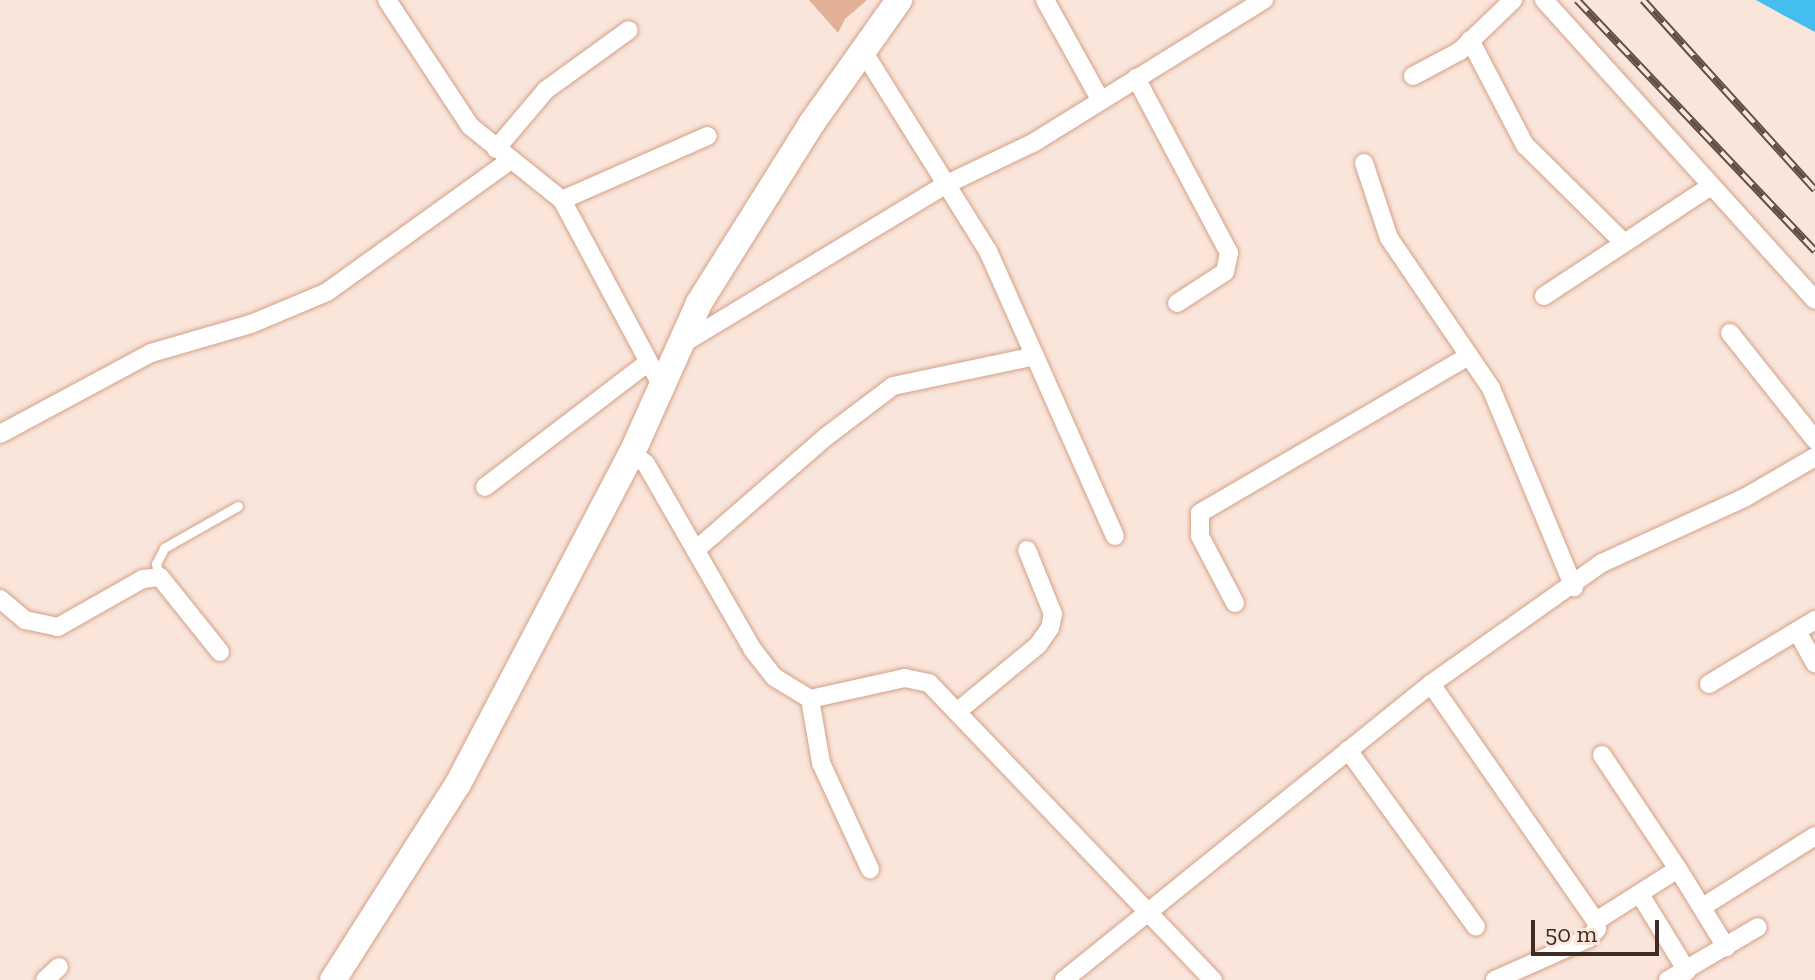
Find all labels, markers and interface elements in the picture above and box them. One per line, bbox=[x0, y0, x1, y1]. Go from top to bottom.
scale bar bbox=[1535, 904, 1663, 954]
text: 50 m bbox=[1545, 919, 1597, 948]

